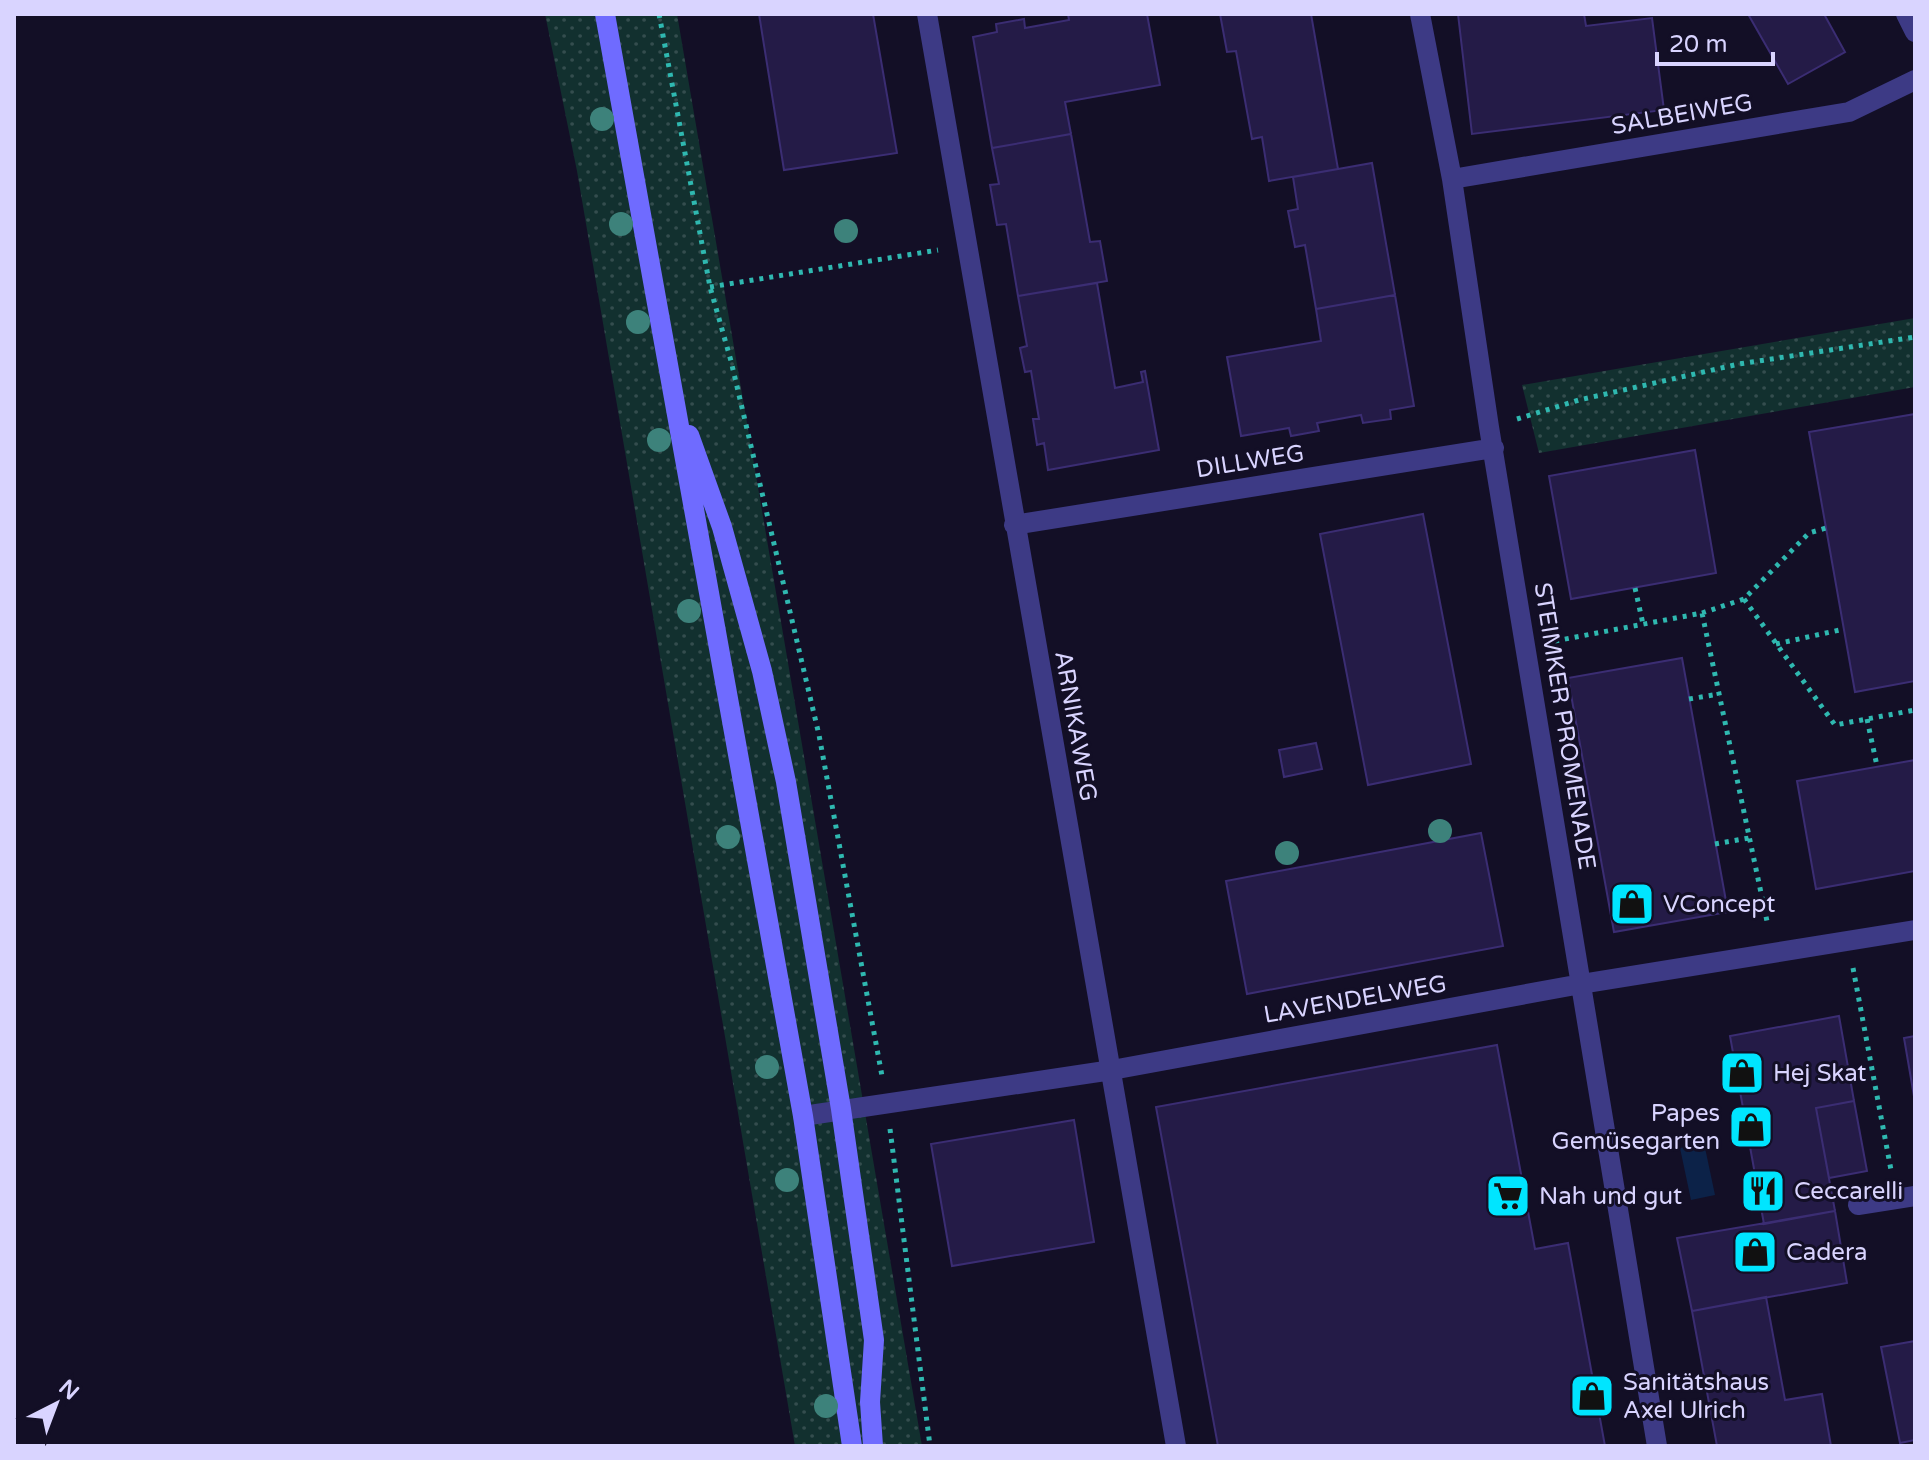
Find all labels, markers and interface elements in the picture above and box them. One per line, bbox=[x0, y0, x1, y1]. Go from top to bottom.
scale bar bbox=[1657, 16, 1773, 66]
text: 20 m bbox=[1669, 30, 1727, 59]
street label: SALBEIWEG bbox=[1609, 88, 1755, 141]
street label: DILLWEG bbox=[1194, 439, 1306, 484]
street label: STEIMKER PROMENADE bbox=[1527, 580, 1602, 872]
street label: ARNIKAWEG bbox=[1048, 649, 1103, 804]
shop icon: VConcept bbox=[1608, 880, 1656, 928]
place label: VConcept bbox=[1663, 890, 1775, 919]
street label: LAVENDELWEG bbox=[1261, 969, 1449, 1030]
shop icon: Hej Skat bbox=[1718, 1049, 1766, 1097]
place label: Hej Skat bbox=[1773, 1059, 1867, 1088]
place label: Papes Gemüsegarten bbox=[1552, 1099, 1720, 1156]
shop icon: Papes Gemüsegarten bbox=[1727, 1103, 1775, 1151]
restaurant icon: Ceccarelli bbox=[1739, 1167, 1787, 1215]
supermarket icon: Nah und gut bbox=[1484, 1172, 1532, 1220]
place label: Ceccarelli bbox=[1794, 1177, 1903, 1206]
place label: Nah und gut bbox=[1539, 1182, 1682, 1211]
shop icon: Cadera bbox=[1731, 1228, 1779, 1276]
place label: Cadera bbox=[1786, 1238, 1868, 1267]
north arrow bbox=[16, 1364, 96, 1444]
place label: Sanitätshaus Axel Ulrich bbox=[1623, 1368, 1769, 1425]
shop icon: Sanitätshaus Axel Ulrich bbox=[1568, 1372, 1616, 1420]
text: N bbox=[53, 1374, 84, 1405]

